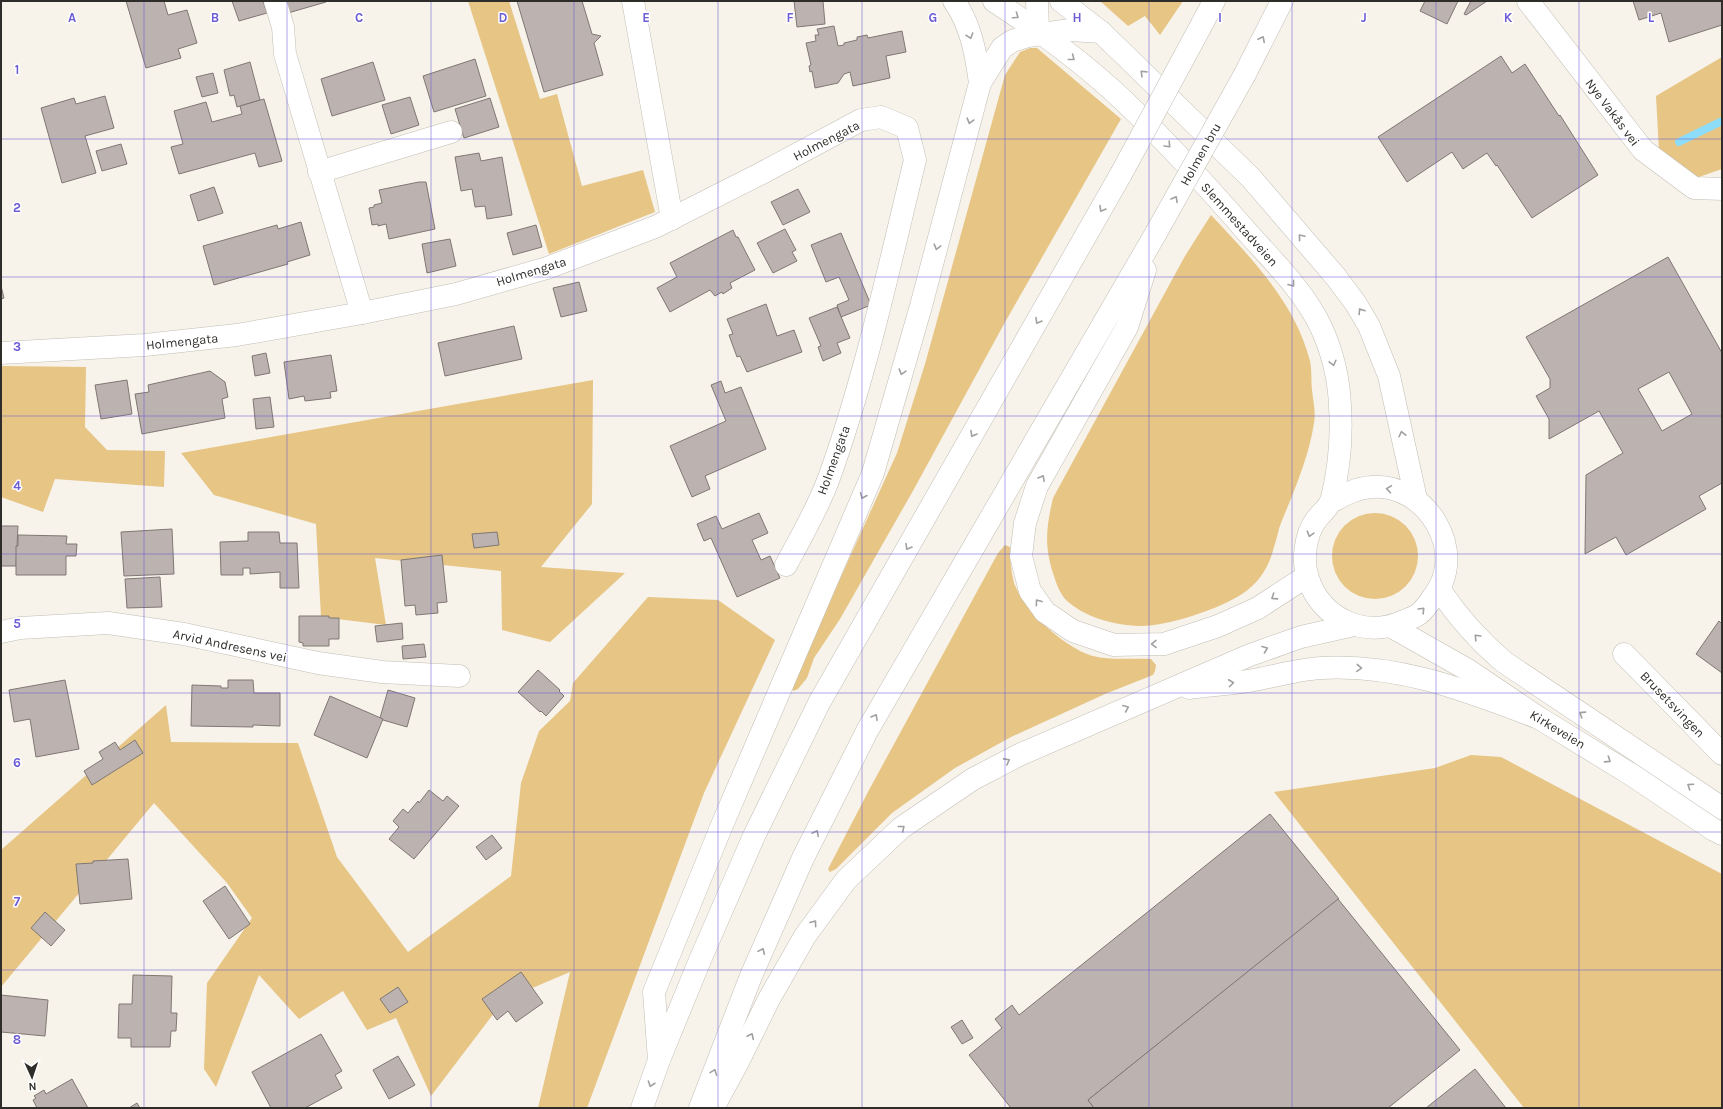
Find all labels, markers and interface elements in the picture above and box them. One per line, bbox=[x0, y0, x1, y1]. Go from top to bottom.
text: A bbox=[68, 10, 76, 25]
text: B bbox=[211, 10, 219, 25]
text: C bbox=[355, 10, 363, 25]
text: D bbox=[499, 10, 508, 25]
text: E bbox=[642, 10, 650, 25]
text: F bbox=[786, 10, 794, 25]
text: G bbox=[929, 10, 937, 25]
text: H bbox=[1072, 10, 1082, 25]
text: I bbox=[1218, 10, 1222, 25]
text: J bbox=[1361, 10, 1367, 25]
text: K bbox=[1504, 10, 1513, 25]
text: L bbox=[1648, 10, 1655, 25]
one-way arrow bbox=[1012, 11, 1019, 19]
one-way arrow bbox=[965, 33, 974, 40]
one-way arrow bbox=[1257, 36, 1265, 43]
one-way arrow bbox=[1067, 53, 1074, 60]
text: 1 bbox=[15, 62, 19, 77]
one-way arrow bbox=[1140, 70, 1148, 78]
street label: Nye Vakås vei bbox=[1582, 76, 1643, 149]
street label: Holmengata bbox=[790, 117, 862, 164]
one-way arrow bbox=[966, 117, 975, 124]
street label: Holmen bru bbox=[1177, 120, 1224, 188]
one-way arrow bbox=[1163, 140, 1171, 148]
street label: Slemmestadveien bbox=[1198, 179, 1281, 269]
one-way arrow bbox=[1170, 196, 1178, 203]
text: 2 bbox=[13, 200, 21, 215]
one-way arrow bbox=[1100, 205, 1107, 212]
one-way arrow bbox=[1299, 234, 1306, 242]
one-way arrow bbox=[933, 243, 942, 250]
street label: Holmengata bbox=[494, 254, 568, 289]
one-way arrow bbox=[1287, 280, 1294, 287]
one-way arrow bbox=[1358, 308, 1365, 315]
one-way arrow bbox=[1035, 317, 1042, 324]
street label: Holmengata bbox=[145, 330, 219, 353]
text: 3 bbox=[13, 339, 21, 354]
one-way arrow bbox=[1328, 359, 1337, 366]
one-way arrow bbox=[898, 368, 907, 375]
street label: Holmengata bbox=[814, 423, 853, 497]
one-way arrow bbox=[970, 430, 977, 437]
one-way arrow bbox=[1398, 431, 1406, 437]
one-way arrow bbox=[1037, 475, 1044, 483]
text: 4 bbox=[13, 478, 21, 493]
one-way arrow bbox=[1386, 485, 1392, 494]
one-way arrow bbox=[860, 491, 868, 499]
one-way arrow bbox=[1306, 531, 1315, 538]
one-way arrow bbox=[906, 543, 913, 550]
one-way arrow bbox=[1271, 592, 1278, 600]
one-way arrow bbox=[1036, 599, 1043, 606]
one-way arrow bbox=[1417, 607, 1425, 615]
text: 5 bbox=[13, 616, 21, 631]
street label: Arvid Andresens vei bbox=[172, 626, 288, 665]
one-way arrow bbox=[1474, 634, 1482, 642]
one-way arrow bbox=[1151, 640, 1157, 648]
one-way arrow bbox=[1261, 646, 1268, 654]
one-way arrow bbox=[1356, 664, 1362, 673]
street label: Brusetsvingen bbox=[1637, 668, 1708, 740]
one-way arrow bbox=[1228, 679, 1234, 688]
one-way arrow bbox=[1122, 705, 1130, 713]
street label: Kirkeveien bbox=[1527, 707, 1588, 752]
one-way arrow bbox=[1579, 712, 1586, 719]
one-way arrow bbox=[871, 714, 878, 721]
text: 6 bbox=[13, 755, 21, 770]
one-way arrow bbox=[1604, 755, 1611, 762]
one-way arrow bbox=[1003, 758, 1010, 765]
one-way arrow bbox=[1687, 783, 1694, 791]
one-way arrow bbox=[897, 826, 904, 833]
one-way arrow bbox=[811, 829, 819, 837]
text: 7 bbox=[14, 894, 21, 909]
one-way arrow bbox=[809, 921, 816, 928]
one-way arrow bbox=[758, 948, 766, 955]
text: 8 bbox=[13, 1032, 21, 1047]
one-way arrow bbox=[746, 1033, 754, 1041]
north arrow bbox=[12, 1057, 52, 1097]
one-way arrow bbox=[709, 1068, 717, 1075]
text: N bbox=[28, 1080, 37, 1093]
one-way arrow bbox=[647, 1080, 655, 1087]

